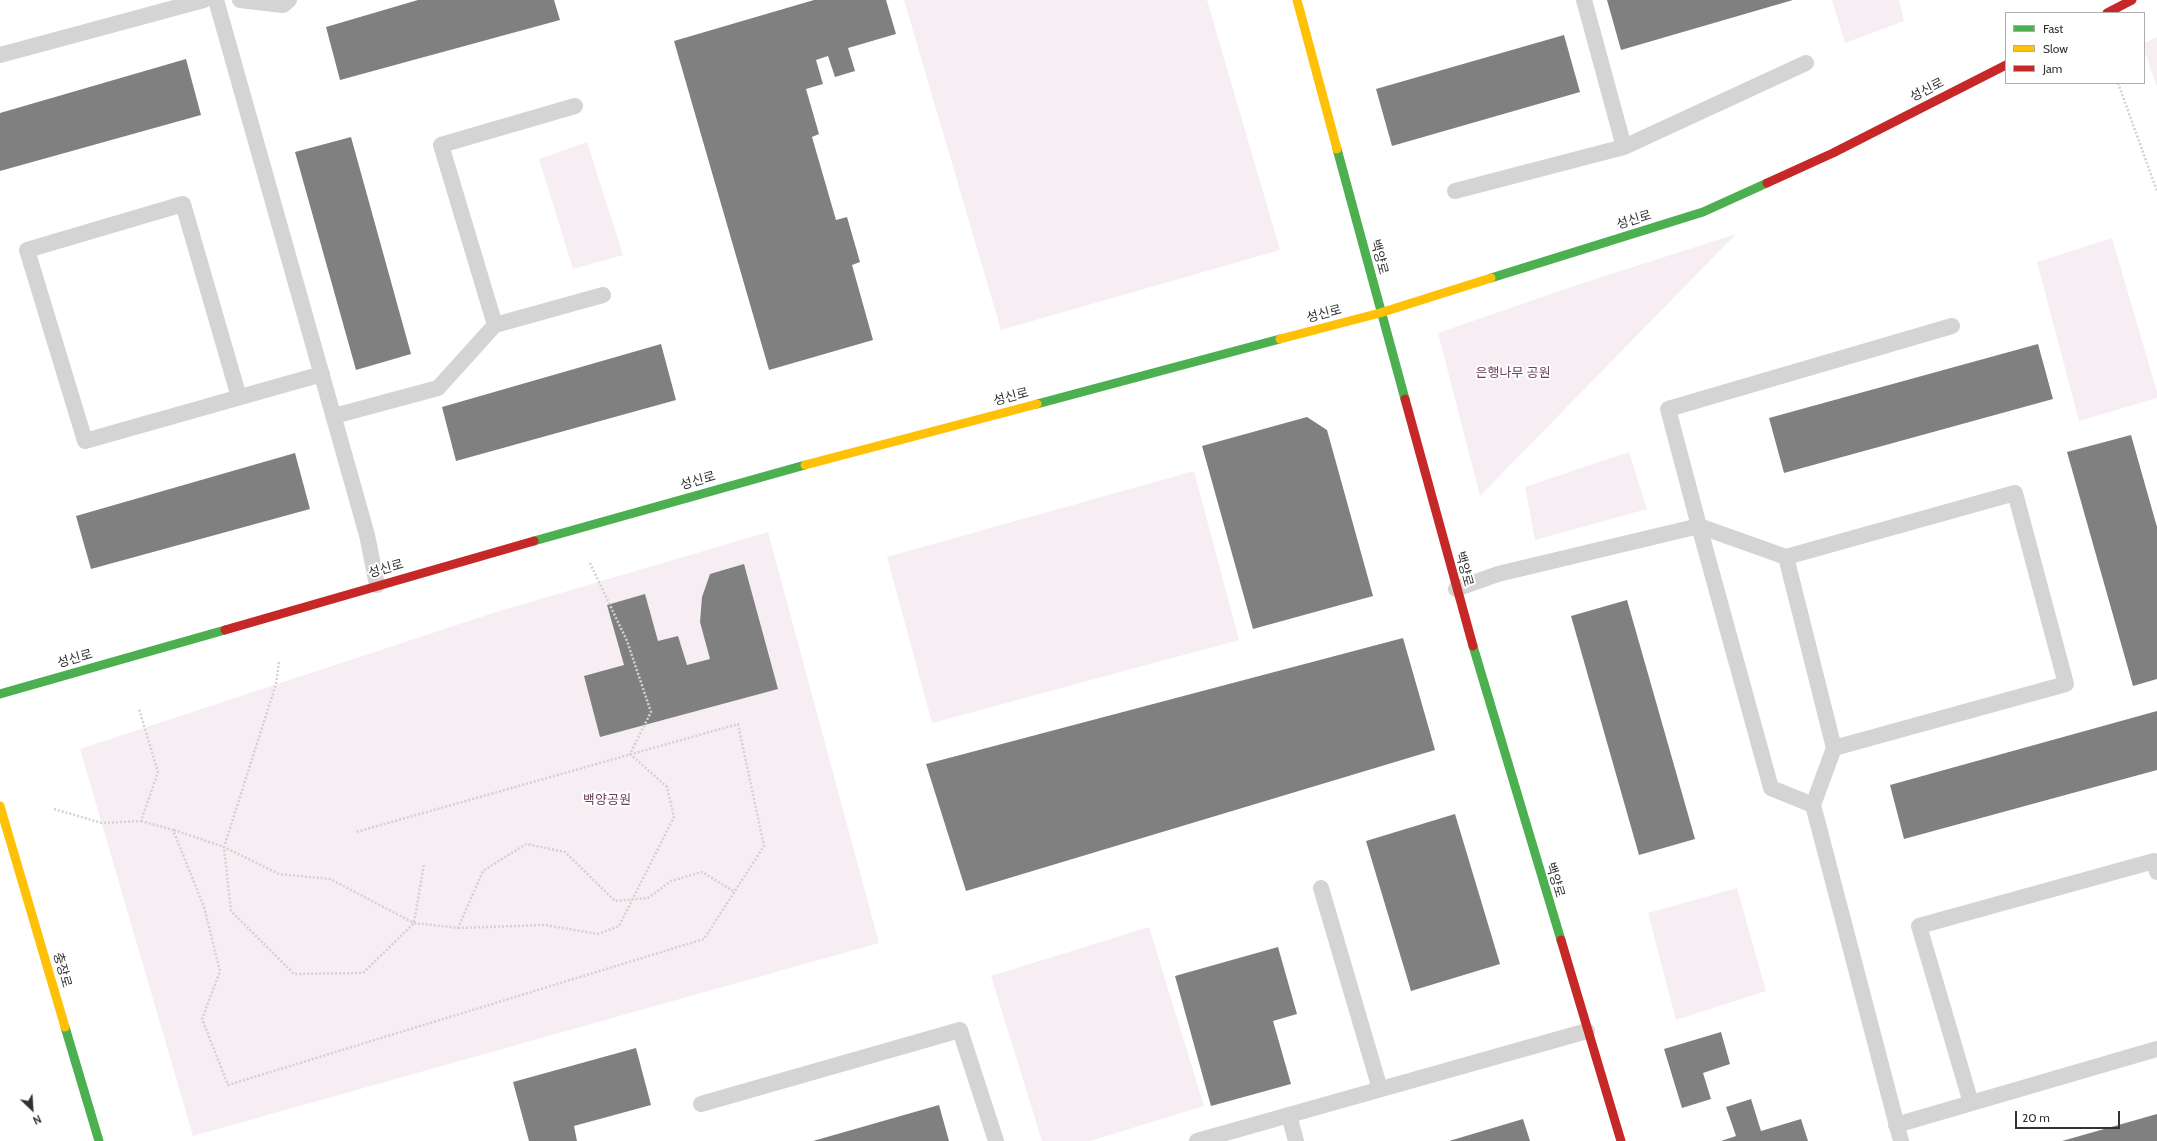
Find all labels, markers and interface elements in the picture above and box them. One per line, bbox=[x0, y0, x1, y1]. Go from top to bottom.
legend bbox=[2005, 12, 2145, 84]
text: Fast bbox=[2043, 21, 2063, 36]
text: Slow bbox=[2043, 41, 2068, 56]
text: Jam bbox=[2043, 61, 2062, 76]
street label: 성신로 bbox=[1907, 75, 1947, 105]
street label: 성신로 bbox=[1615, 207, 1653, 233]
street label: 백양로 bbox=[1367, 238, 1391, 276]
street label: 성신로 bbox=[1305, 302, 1343, 326]
park label: 은행나무 공원 bbox=[1476, 365, 1550, 381]
street label: 성신로 bbox=[992, 385, 1030, 409]
street label: 성신로 bbox=[679, 469, 717, 493]
street label: 백양로 bbox=[1452, 550, 1476, 588]
street label: 성신로 bbox=[367, 557, 405, 581]
street label: 성신로 bbox=[56, 647, 94, 671]
park label: 백양공원 bbox=[583, 792, 631, 808]
street label: 백양로 bbox=[1542, 861, 1568, 899]
street label: 충장로 bbox=[50, 951, 74, 989]
north arrow bbox=[12, 1089, 52, 1129]
scale bar bbox=[2017, 1103, 2122, 1129]
text: 20 m bbox=[2022, 1110, 2050, 1125]
text: N bbox=[31, 1112, 44, 1128]

